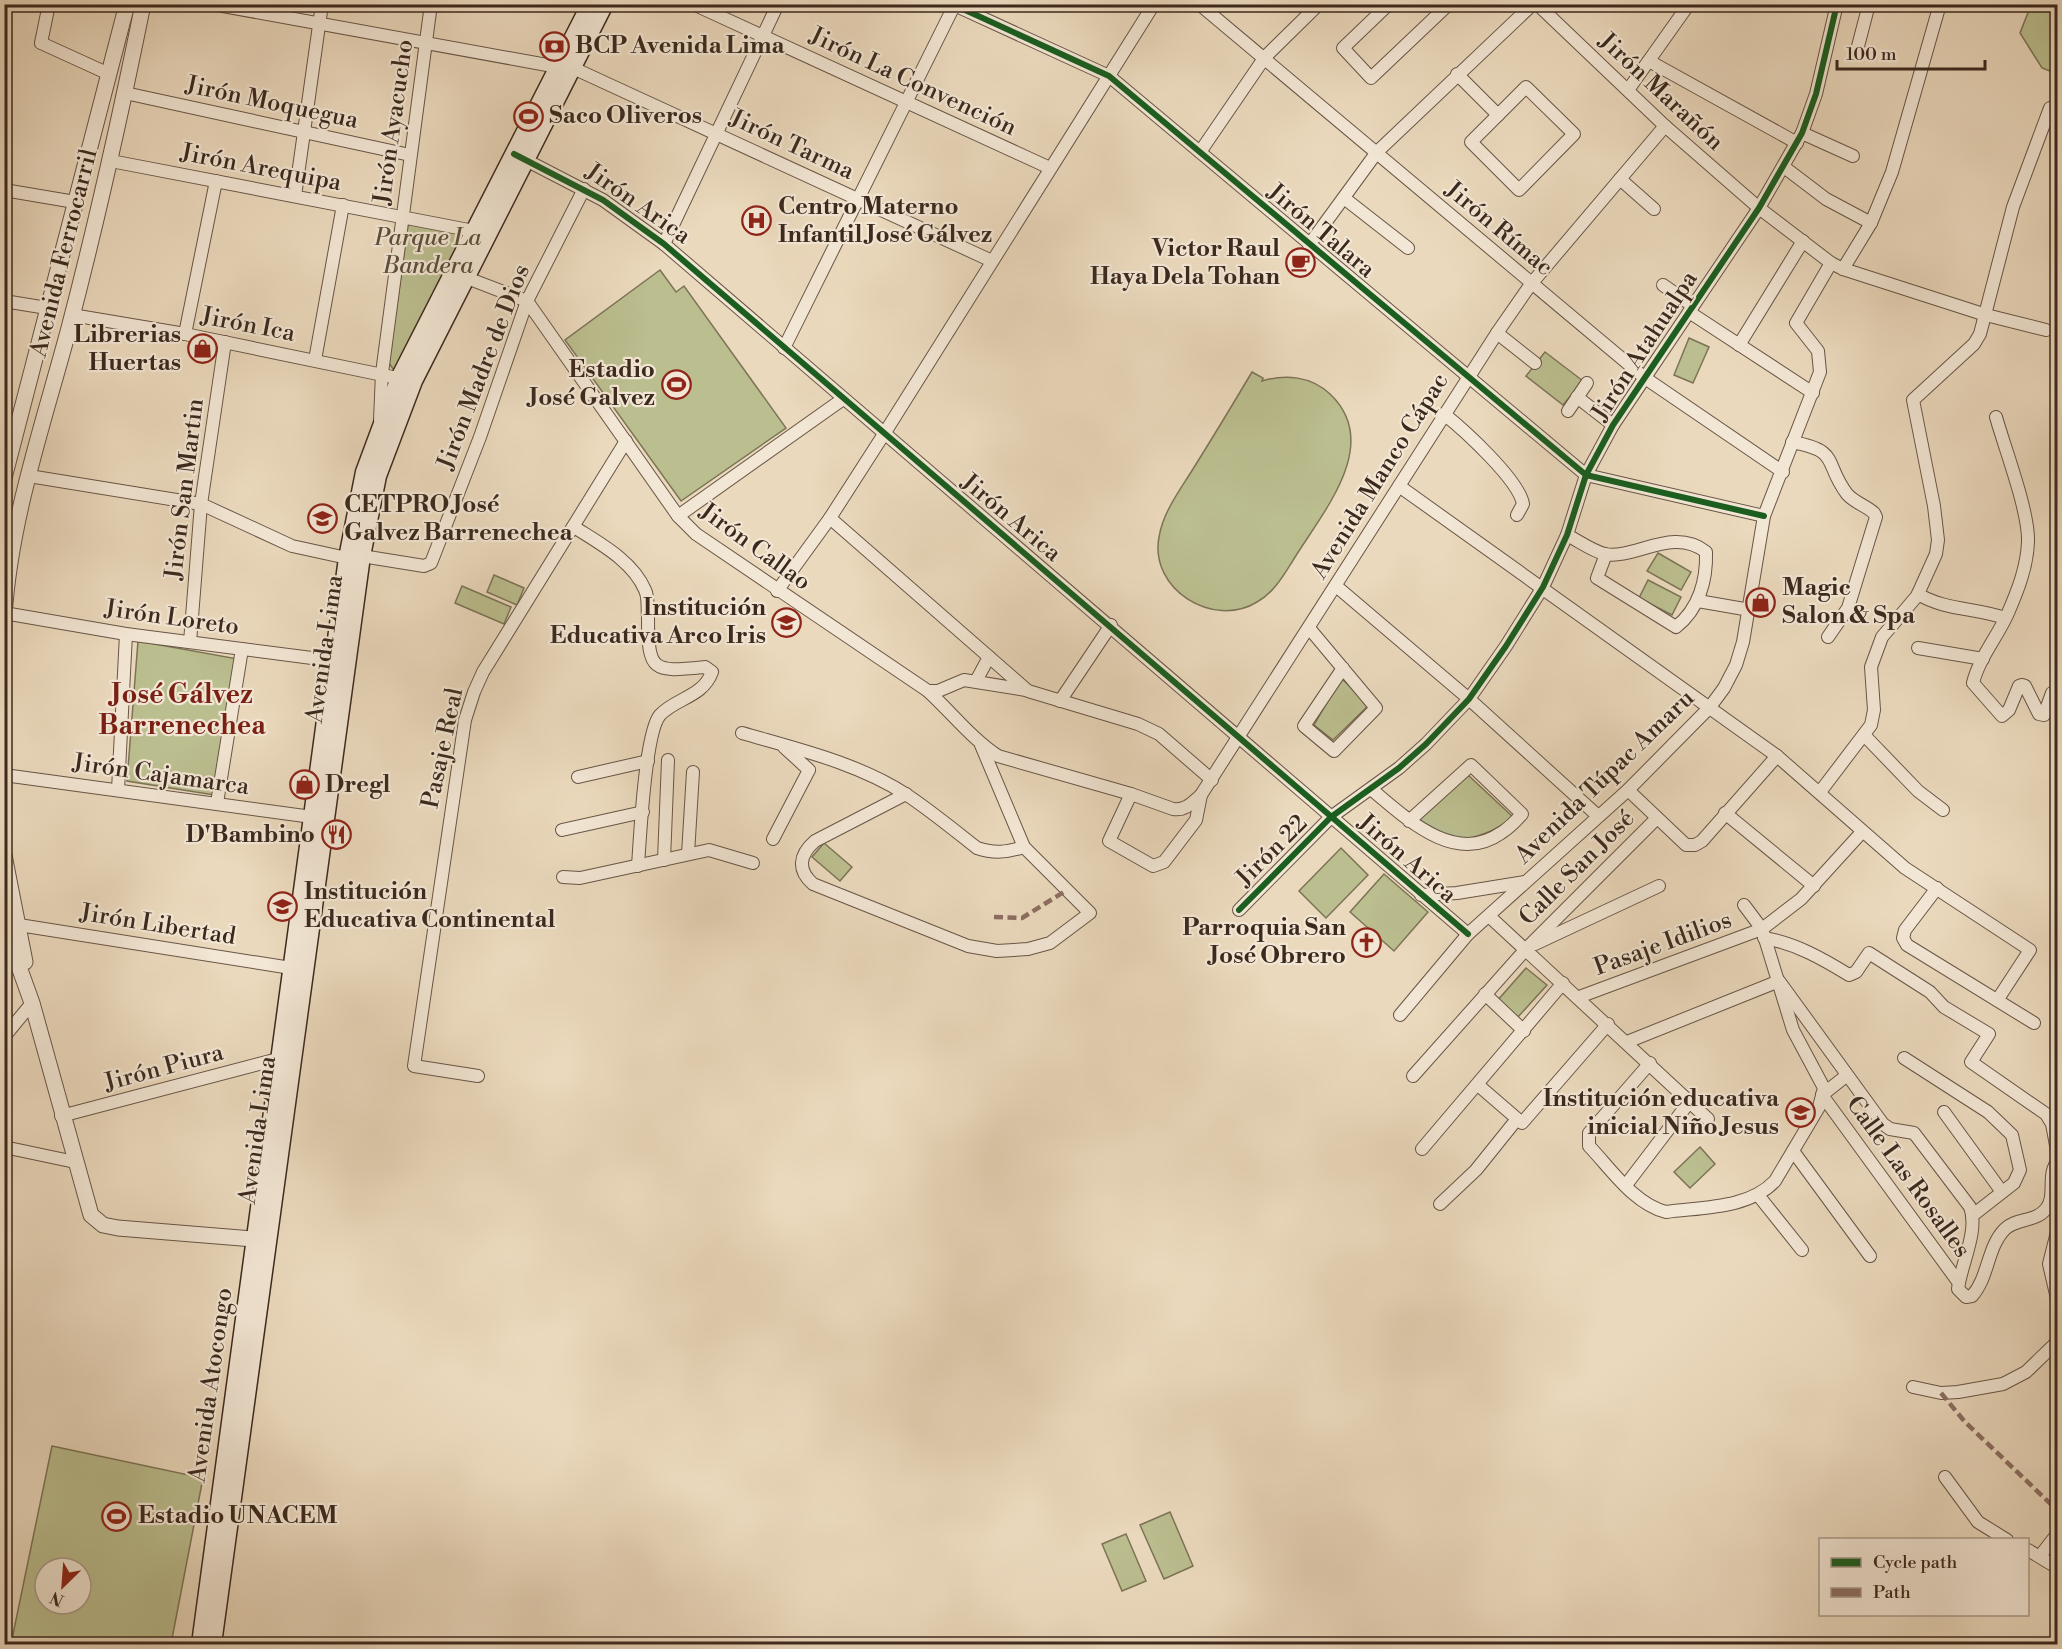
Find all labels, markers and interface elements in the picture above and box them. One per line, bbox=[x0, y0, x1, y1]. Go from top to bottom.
street label: Jirón La Convención bbox=[804, 21, 1021, 143]
street label: Jirón Marañón bbox=[1592, 26, 1730, 157]
bank icon: BCP Avenida Lima bbox=[538, 30, 570, 62]
place label: BCP Avenida Lima bbox=[575, 31, 786, 61]
scale bar bbox=[1837, 33, 1986, 71]
street label: Jirón Ayacucho bbox=[367, 38, 420, 207]
text: 100 m bbox=[1846, 43, 1897, 66]
street label: Jirón Moquegua bbox=[182, 70, 362, 136]
sports icon: Saco Oliveros bbox=[512, 100, 544, 132]
place label: Saco Oliveros bbox=[549, 101, 702, 131]
street label: Jirón Tarma bbox=[724, 103, 860, 187]
street label: Jirón Arequipa bbox=[177, 138, 345, 198]
street label: Avenida Ferrocarril bbox=[23, 146, 104, 361]
street label: Jirón Arica bbox=[579, 156, 697, 252]
street label: Jirón Rímac bbox=[1438, 175, 1559, 283]
street label: Jirón Talara bbox=[1260, 177, 1381, 285]
place label: Centro Materno Infantil José Gálvez bbox=[778, 192, 992, 250]
hospital icon: Centro Materno Infantil José Gálvez bbox=[741, 205, 773, 237]
park label: Parque La Bandera bbox=[374, 223, 482, 281]
place label: Victor Raul Haya Dela Tohan bbox=[1090, 234, 1280, 292]
cafe icon: Victor Raul Haya Dela Tohan bbox=[1285, 247, 1317, 279]
street label: Jirón Madre de Dios bbox=[431, 260, 537, 475]
street label: Jirón Atahualpa bbox=[1585, 265, 1705, 427]
street label: Jirón Ica bbox=[197, 301, 298, 349]
place label: Librerias Huertas bbox=[74, 320, 181, 378]
shop icon: Librerias Huertas bbox=[186, 333, 218, 365]
place label: Estadio José Galvez bbox=[526, 355, 655, 413]
sports icon: Estadio José Galvez bbox=[660, 368, 692, 400]
street label: Avenida Manco Cápac bbox=[1304, 368, 1455, 585]
street label: Jirón San Martin bbox=[159, 397, 211, 582]
street label: Jirón Arica bbox=[954, 467, 1068, 569]
place label: CETPRO José Galvez Barrenechea bbox=[344, 490, 574, 548]
street label: Jirón Callao bbox=[693, 496, 817, 597]
school or university icon: CETPRO José Galvez Barrenechea bbox=[307, 503, 339, 535]
street label: Avenida Lima bbox=[300, 572, 350, 726]
place label: Magic Salon & Spa bbox=[1782, 573, 1916, 631]
shop icon: Magic Salon & Spa bbox=[1745, 586, 1777, 618]
place label: Institución Educativa Arco Iris bbox=[550, 593, 766, 651]
street label: Jirón Loreto bbox=[102, 594, 241, 642]
school or university icon: Institución Educativa Arco Iris bbox=[771, 606, 803, 638]
district label: José Gálvez Barrenechea bbox=[98, 678, 266, 743]
street label: Avenida Túpac Amaru bbox=[1508, 683, 1701, 871]
street label: Pasaje Real bbox=[416, 685, 470, 811]
street label: Jirón Cajamarca bbox=[70, 748, 252, 802]
shop icon: Dregl bbox=[288, 769, 320, 801]
place label: Dregl bbox=[325, 770, 391, 800]
street label: Calle San José bbox=[1513, 804, 1641, 932]
street label: Jirón Arica bbox=[1351, 807, 1463, 911]
street label: Jirón 22 bbox=[1229, 809, 1314, 894]
restaurant icon: D'Bambino bbox=[320, 819, 352, 851]
place label: D'Bambino bbox=[185, 820, 315, 850]
place label: Institución Educativa Continental bbox=[304, 877, 555, 935]
school or university icon: Institución Educativa Continental bbox=[267, 890, 299, 922]
street label: Jirón Libertad bbox=[77, 898, 238, 952]
street label: Pasaje Idilios bbox=[1590, 905, 1736, 983]
place label: Parroquia San José Obrero bbox=[1182, 913, 1346, 971]
church icon: Parroquia San José Obrero bbox=[1351, 926, 1383, 958]
street label: Jirón Piura bbox=[100, 1037, 228, 1099]
street label: Avenida Lima bbox=[233, 1053, 283, 1207]
place label: Institución educativa inicial Niño Jesus bbox=[1543, 1084, 1780, 1142]
street label: Calle Las Rosalles bbox=[1839, 1090, 1977, 1264]
school or university icon: Institución educativa inicial Niño Jesus bbox=[1784, 1097, 1816, 1129]
street label: Avenida Atocongo bbox=[182, 1286, 239, 1485]
sports icon: Estadio UNACEM bbox=[101, 1500, 133, 1532]
place label: Estadio UNACEM bbox=[138, 1501, 338, 1531]
legend bbox=[1819, 1538, 2029, 1616]
text: Cycle path bbox=[1873, 1551, 1957, 1574]
north arrow bbox=[33, 1556, 93, 1616]
text: Path bbox=[1873, 1581, 1911, 1604]
text: N bbox=[47, 1587, 67, 1610]

